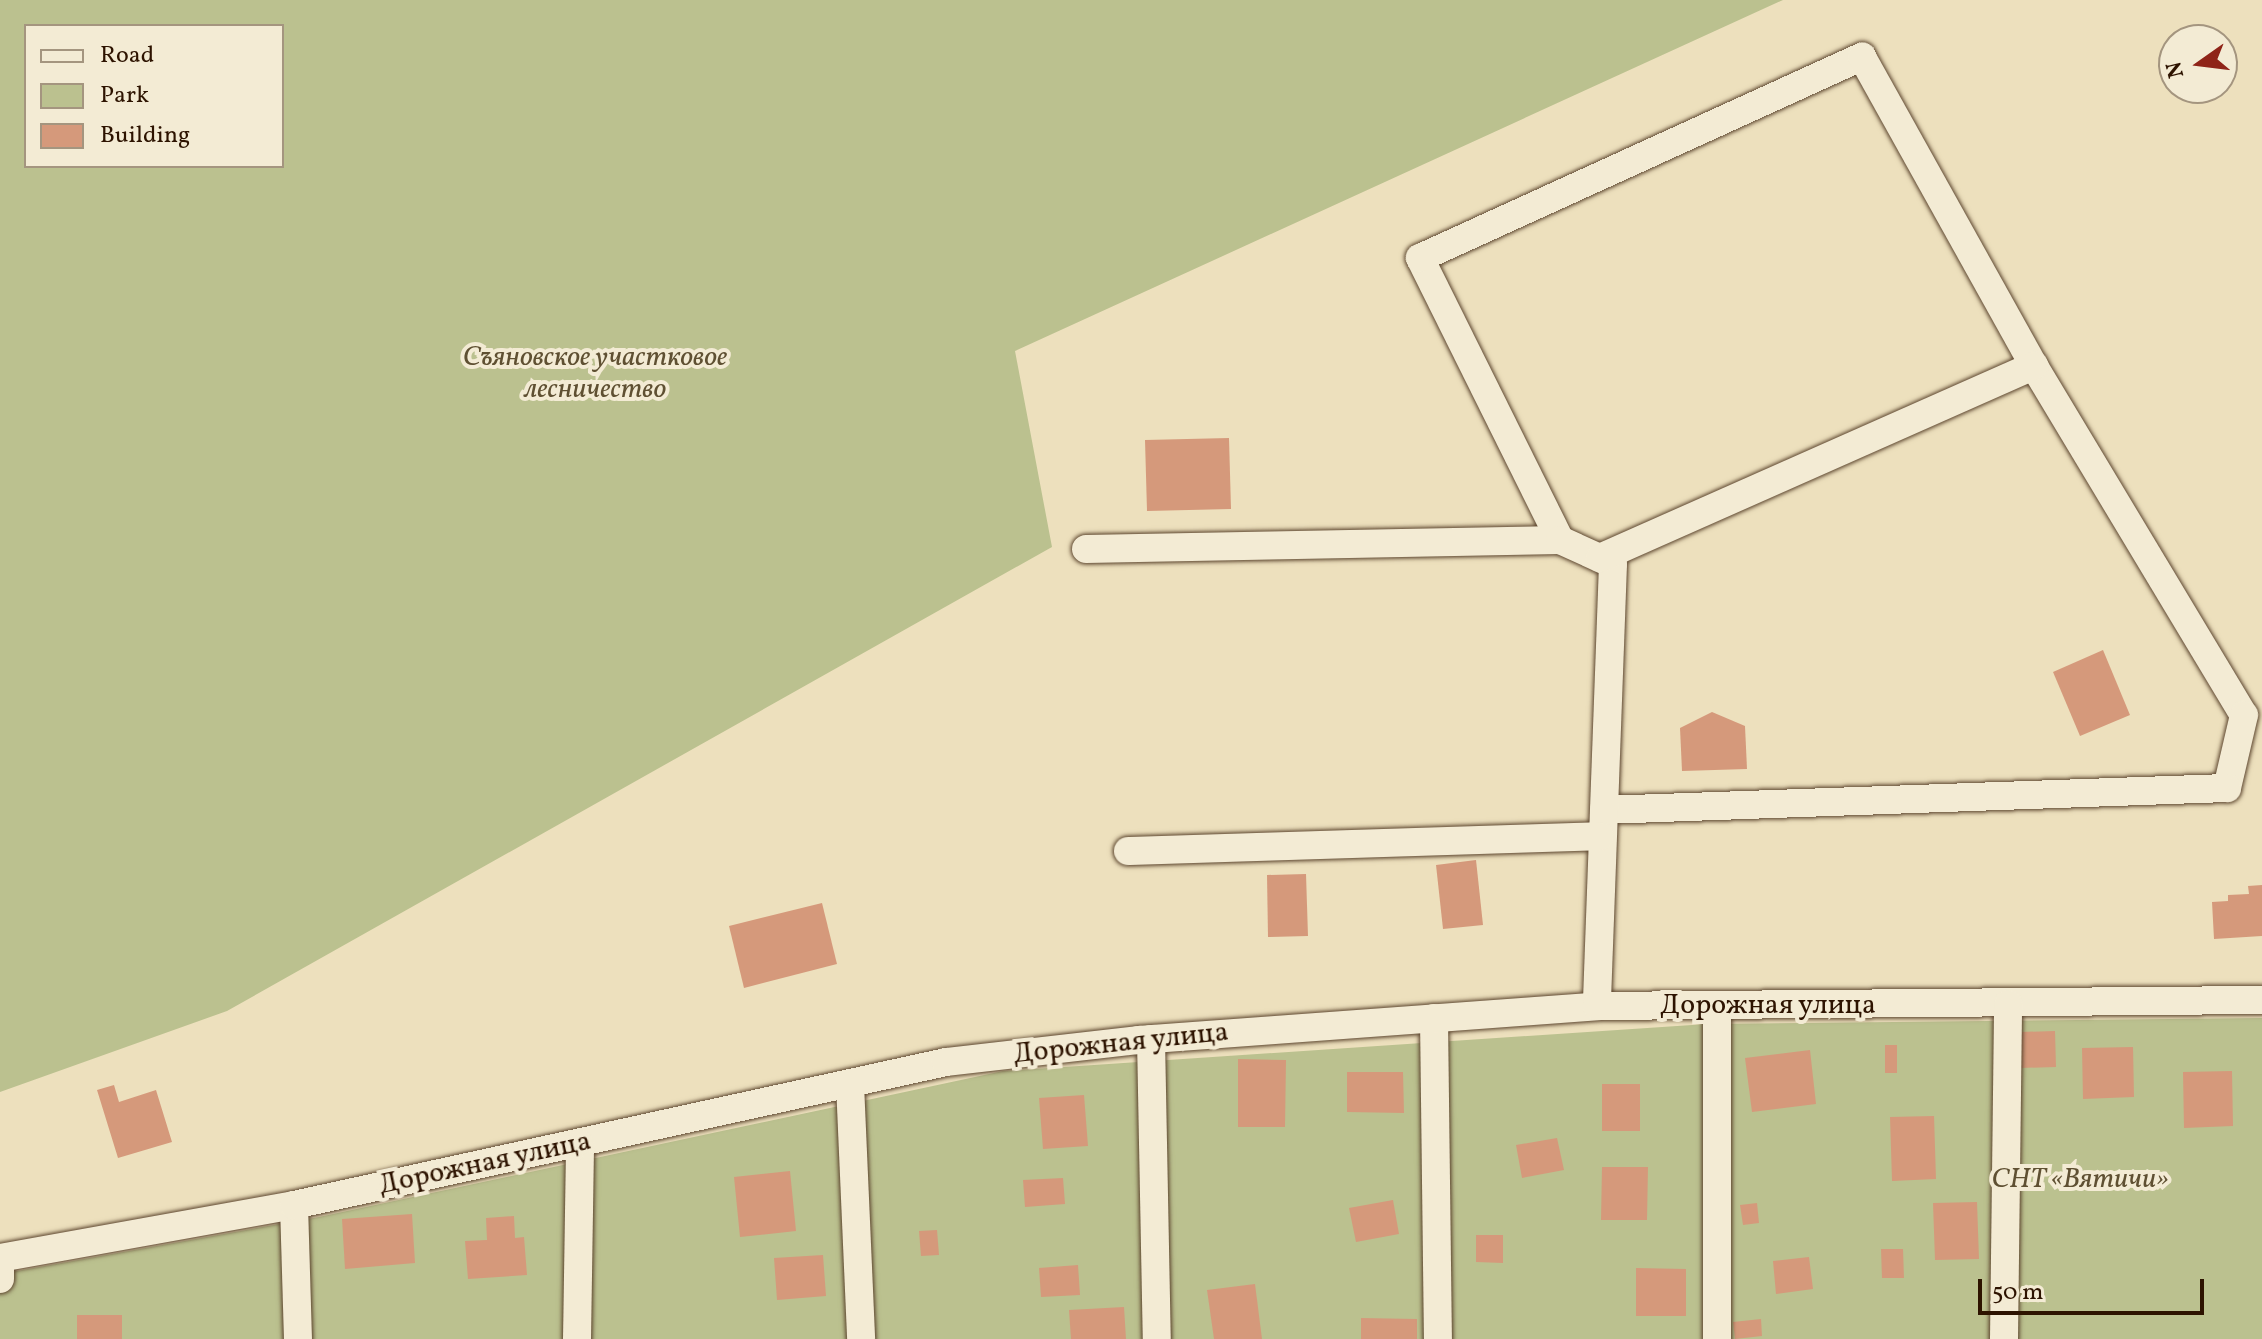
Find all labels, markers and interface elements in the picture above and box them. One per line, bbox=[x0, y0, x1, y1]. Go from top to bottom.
legend bbox=[24, 24, 284, 168]
north arrow bbox=[2158, 24, 2238, 104]
text: Road bbox=[100, 39, 154, 73]
text: N bbox=[2159, 58, 2193, 81]
text: Park bbox=[100, 79, 149, 113]
text: Building bbox=[100, 119, 190, 153]
park label: Съяновское участковое лесничество bbox=[463, 341, 727, 407]
street label: Дорожная улица bbox=[1660, 989, 1876, 1023]
street label: Дорожная улица bbox=[1011, 1016, 1231, 1072]
street label: Дорожная улица bbox=[375, 1125, 595, 1203]
park label: СНТ «Вятичи» bbox=[1991, 1163, 2169, 1197]
scale bar bbox=[1982, 1263, 2208, 1313]
text: 50 m bbox=[1992, 1276, 2044, 1310]

